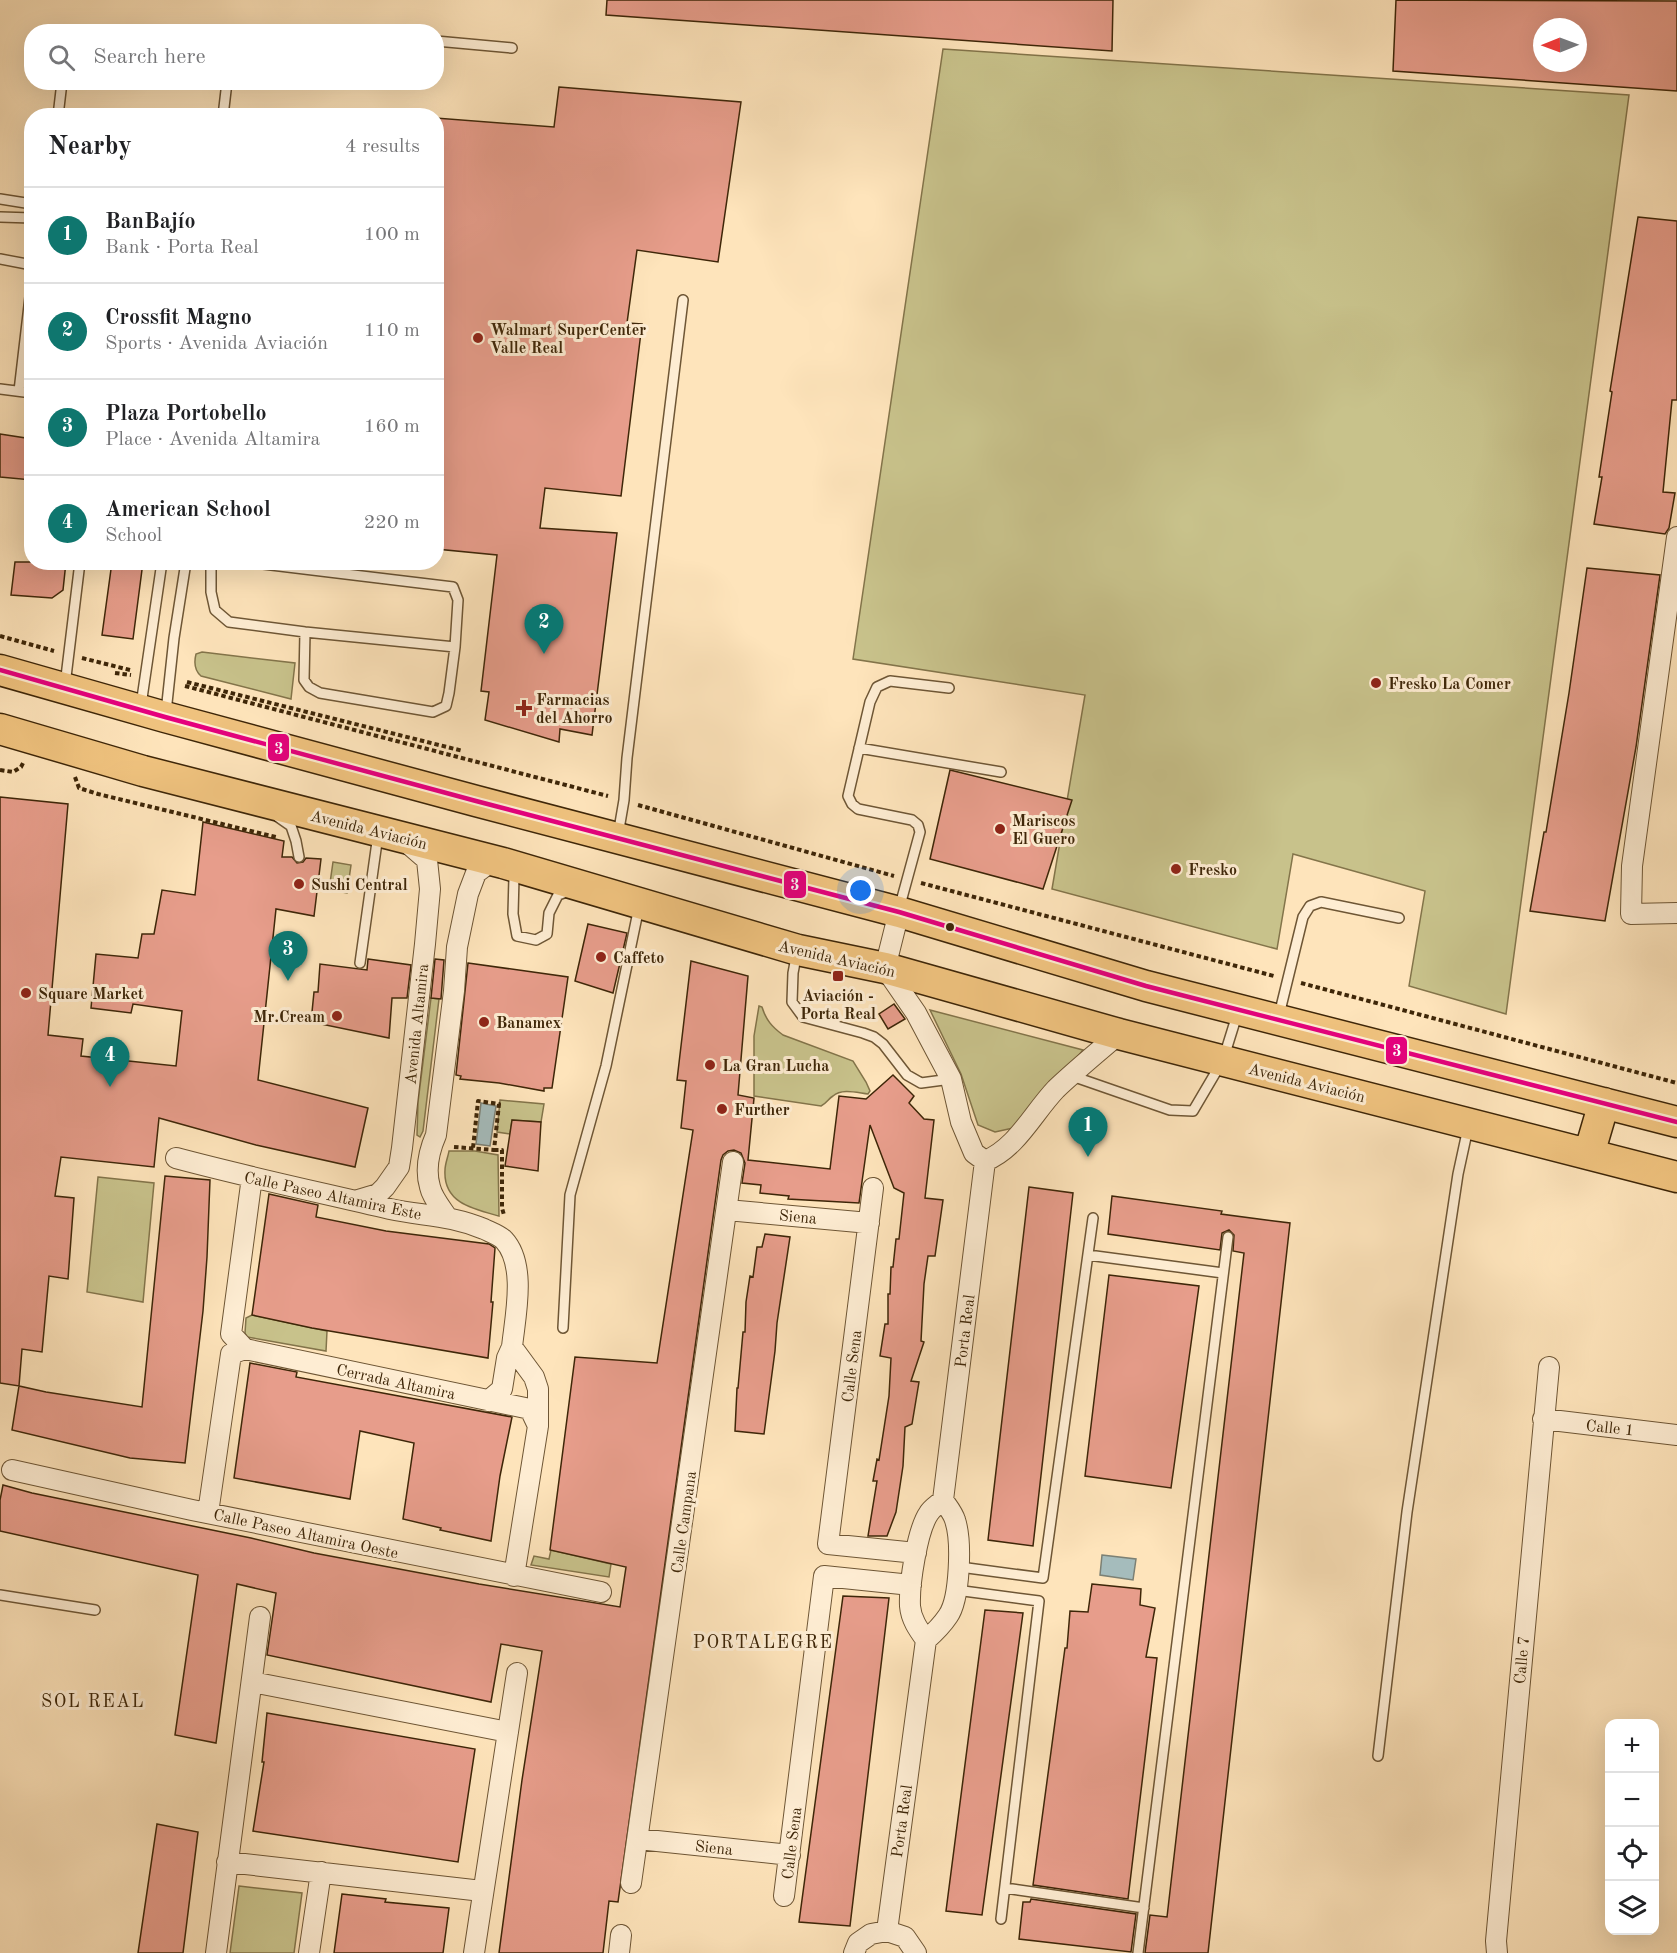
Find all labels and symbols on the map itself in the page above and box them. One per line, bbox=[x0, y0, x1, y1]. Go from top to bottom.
north arrow bbox=[1533, 18, 1587, 72]
place label: Walmart SuperCenter Valle Real bbox=[490, 323, 646, 357]
marker: Walmart SuperCenter Valle Real bbox=[471, 331, 485, 345]
pin: 2 bbox=[524, 604, 564, 654]
marker: Fresko La Comer bbox=[1369, 676, 1383, 690]
place label: Fresko La Comer bbox=[1388, 677, 1511, 693]
place label: Farmacias del Ahorro bbox=[536, 693, 613, 727]
marker: Farmacias del Ahorro bbox=[517, 701, 531, 715]
line badge: 3 bbox=[267, 733, 290, 762]
text: 3 bbox=[274, 742, 284, 758]
street label: Avenida Aviación bbox=[308, 809, 429, 853]
place label: Mariscos El Guero bbox=[1012, 814, 1075, 848]
marker: Mariscos El Guero bbox=[993, 822, 1007, 836]
marker: Fresko bbox=[1169, 862, 1183, 876]
place label: Fresko bbox=[1188, 863, 1237, 879]
line badge: 3 bbox=[783, 870, 807, 899]
your location bbox=[846, 876, 875, 905]
marker: Sushi Central bbox=[292, 877, 306, 891]
place label: Sushi Central bbox=[311, 878, 408, 894]
text: 3 bbox=[790, 878, 800, 894]
unlabelled marker bbox=[944, 921, 956, 933]
pin: 3 bbox=[268, 932, 308, 981]
street label: Avenida Aviación bbox=[776, 939, 897, 981]
marker: Caffeto bbox=[594, 950, 608, 964]
place label: Caffeto bbox=[613, 951, 664, 967]
street label: Avenida Altamira bbox=[404, 963, 432, 1085]
marker: Aviación - Porta Real bbox=[831, 969, 845, 983]
marker: Square Market bbox=[19, 986, 33, 1000]
place label: Square Market bbox=[38, 987, 144, 1003]
place label: Aviación - Porta Real bbox=[800, 989, 876, 1023]
marker: Mr.Cream bbox=[330, 1009, 344, 1023]
place label: Mr.Cream bbox=[253, 1010, 325, 1026]
marker: Banamex bbox=[477, 1015, 491, 1029]
place label: Banamex bbox=[496, 1016, 561, 1032]
line badge: 3 bbox=[1385, 1036, 1408, 1065]
pin: 4 bbox=[90, 1038, 130, 1087]
text: 3 bbox=[1392, 1044, 1402, 1060]
marker: La Gran Lucha bbox=[703, 1058, 717, 1072]
place label: La Gran Lucha bbox=[722, 1059, 829, 1075]
street label: Avenida Aviación bbox=[1246, 1062, 1367, 1106]
marker: Further bbox=[715, 1102, 729, 1116]
place label: Further bbox=[734, 1103, 790, 1119]
pin: 1 bbox=[1068, 1108, 1108, 1157]
street label: Calle Paseo Altamira Este bbox=[242, 1170, 423, 1224]
street label: Siena bbox=[778, 1208, 818, 1228]
street label: Porta Real bbox=[954, 1294, 978, 1369]
street label: Calle Sena bbox=[841, 1329, 865, 1403]
street label: Cerrada Altamira bbox=[335, 1363, 457, 1403]
street label: Calle 1 bbox=[1585, 1419, 1635, 1439]
street label: Calle Campana bbox=[670, 1470, 700, 1574]
street label: Calle Paseo Altamira Oeste bbox=[212, 1508, 399, 1562]
district label: PORTALEGRE bbox=[693, 1634, 833, 1652]
street label: Calle 7 bbox=[1513, 1635, 1533, 1685]
district label: SOL REAL bbox=[41, 1693, 145, 1711]
street label: Porta Real bbox=[890, 1784, 916, 1859]
street label: Calle Sena bbox=[781, 1806, 805, 1880]
street label: Siena bbox=[694, 1839, 734, 1859]

